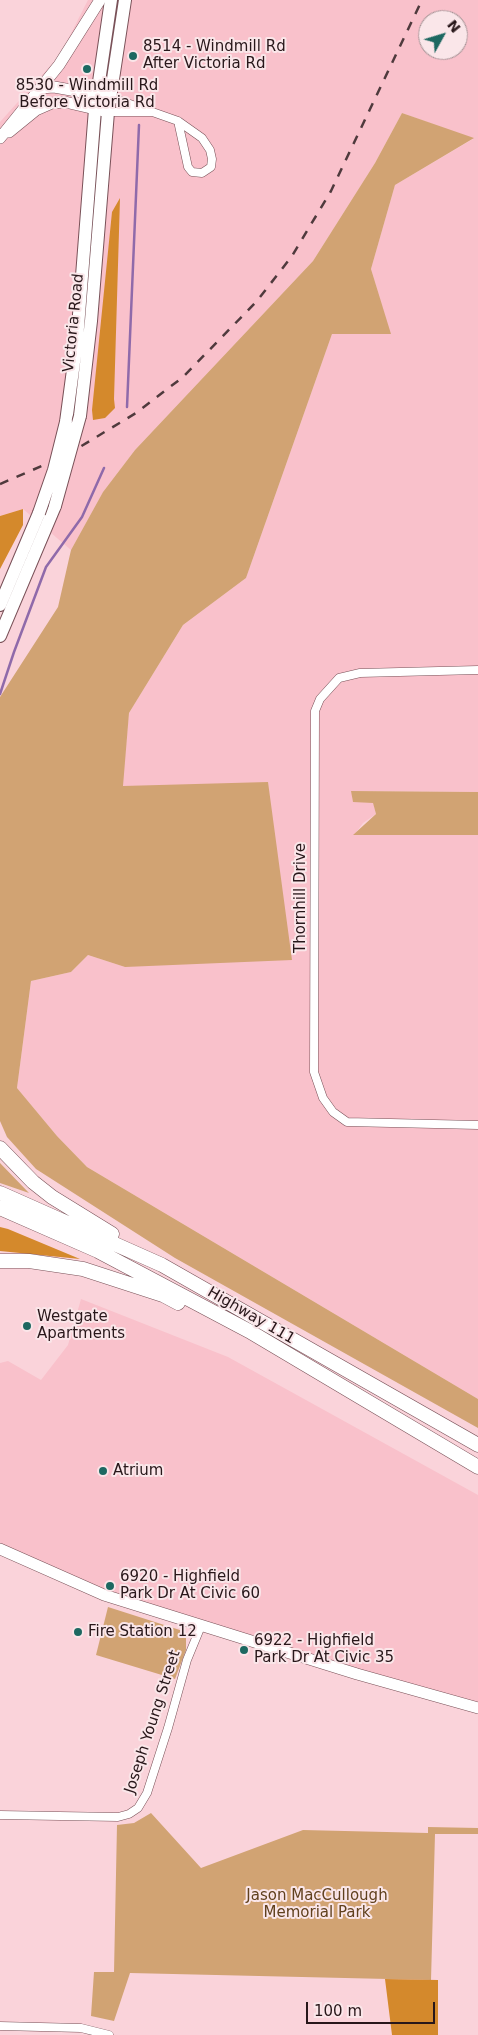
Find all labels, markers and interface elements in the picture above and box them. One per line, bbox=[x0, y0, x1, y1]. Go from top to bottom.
north arrow bbox=[418, 10, 468, 60]
text: N bbox=[444, 17, 464, 36]
place label: 8514 - Windmill Rd After Victoria Rd bbox=[143, 38, 286, 73]
marker: 8514 - Windmill Rd After Victoria Rd bbox=[127, 50, 139, 62]
marker: 8530 - Windmill Rd Before Victoria Rd bbox=[81, 63, 93, 75]
place label: 8530 - Windmill Rd Before Victoria Rd bbox=[16, 77, 158, 112]
street label: Victoria Road bbox=[60, 273, 88, 373]
street label: Thornhill Drive bbox=[292, 843, 310, 953]
street label: Highway 111 bbox=[204, 1284, 298, 1348]
place label: Westgate Apartments bbox=[37, 1308, 125, 1343]
marker: Westgate Apartments bbox=[21, 1320, 33, 1332]
place label: Atrium bbox=[113, 1462, 163, 1480]
marker: Atrium bbox=[97, 1465, 109, 1477]
place label: 6920 - Highfield Park Dr At Civic 60 bbox=[120, 1568, 260, 1603]
marker: 6920 - Highfield Park Dr At Civic 60 bbox=[104, 1580, 116, 1592]
place label: Fire Station 12 bbox=[88, 1623, 197, 1641]
marker: Fire Station 12 bbox=[72, 1626, 84, 1638]
place label: 6922 - Highfield Park Dr At Civic 35 bbox=[254, 1632, 394, 1667]
marker: 6922 - Highfield Park Dr At Civic 35 bbox=[238, 1644, 250, 1656]
street label: Joseph Young Street bbox=[121, 1648, 185, 1796]
park label: Jason MacCullough Memorial Park bbox=[246, 1887, 388, 1922]
scale bar bbox=[308, 1992, 437, 2024]
text: 100 m bbox=[314, 2002, 362, 2020]

